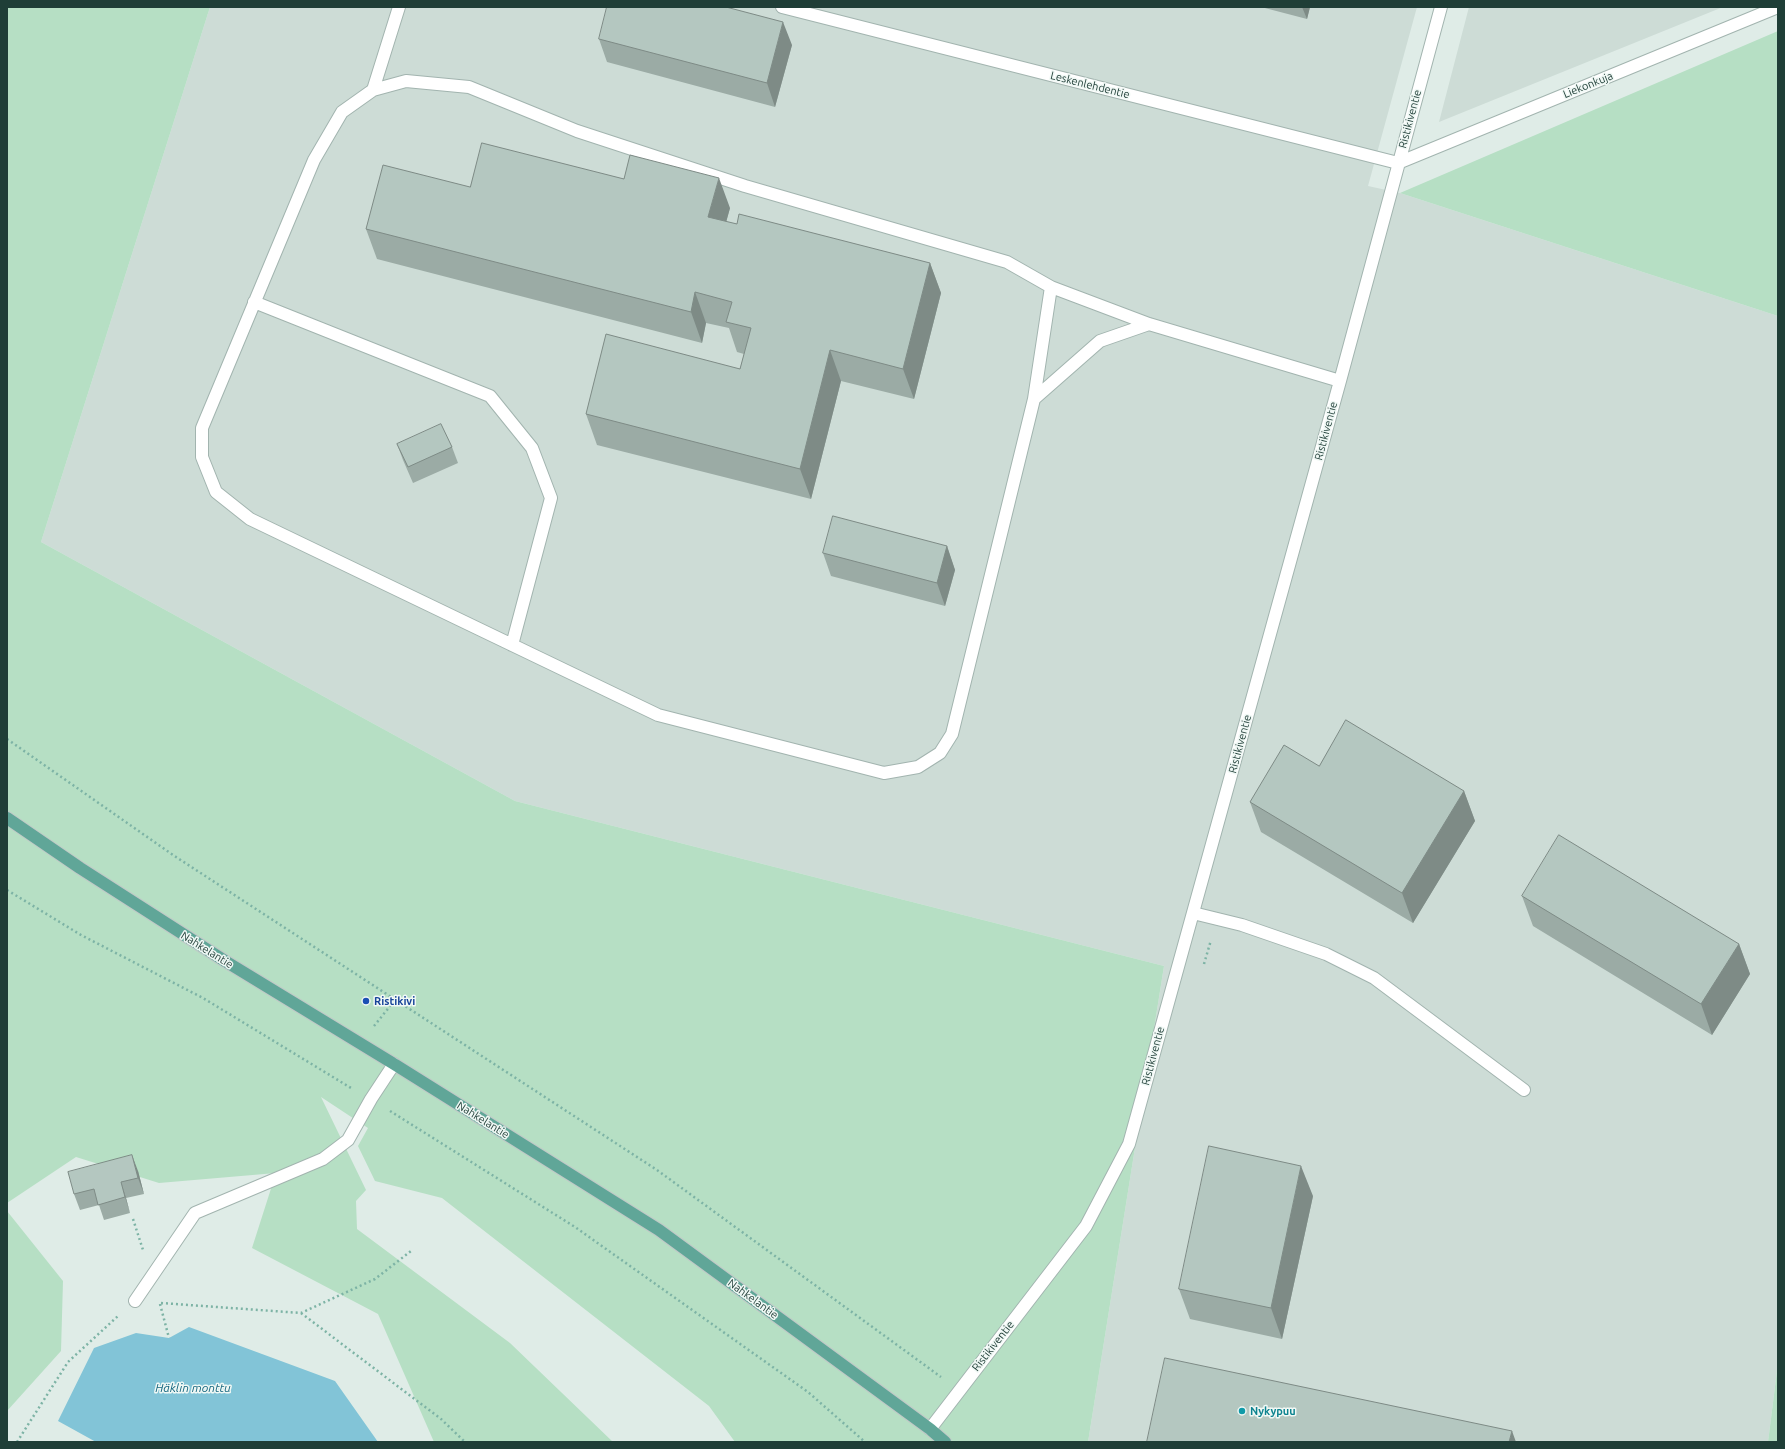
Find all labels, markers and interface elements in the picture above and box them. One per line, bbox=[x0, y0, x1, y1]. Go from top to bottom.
street label: Leskenlehdentie bbox=[1049, 69, 1131, 101]
street label: Liekonkuja bbox=[1561, 69, 1615, 101]
street label: Ristikiventie bbox=[1396, 88, 1424, 150]
street label: Ristikiventie bbox=[1312, 400, 1340, 462]
street label: Ristikiventie bbox=[1226, 713, 1254, 775]
street label: Nahkelantie bbox=[178, 929, 236, 971]
place label: Ristikivi bbox=[374, 994, 415, 1008]
marker: Ristikivi bbox=[361, 996, 371, 1006]
street label: Ristikiventie bbox=[1139, 1025, 1167, 1087]
street label: Nahkelantie bbox=[454, 1099, 512, 1141]
street label: Nahkelantie bbox=[725, 1276, 781, 1322]
street label: Ristikiventie bbox=[969, 1318, 1017, 1374]
water label: Häklin monttu bbox=[155, 1381, 231, 1395]
place label: Nykypuu bbox=[1250, 1404, 1296, 1418]
marker: Nykypuu bbox=[1237, 1406, 1247, 1416]

